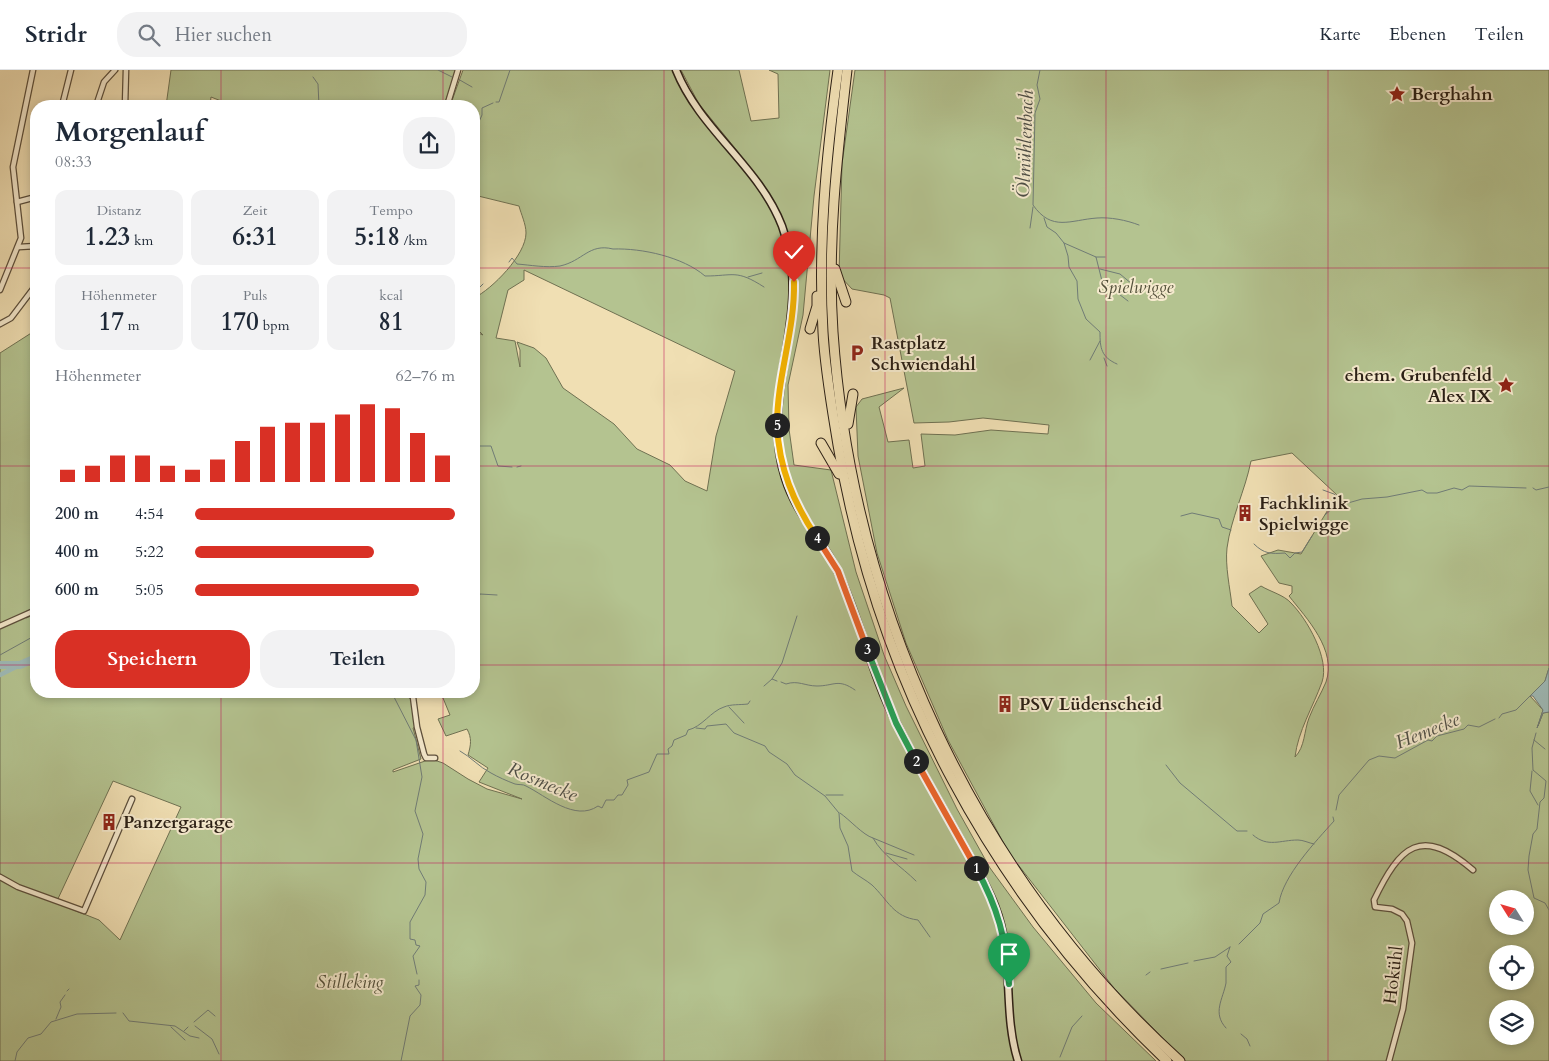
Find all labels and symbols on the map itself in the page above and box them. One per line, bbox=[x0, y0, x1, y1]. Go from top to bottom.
place label: Berghahn bbox=[1411, 82, 1493, 107]
place icon: Berghahn bbox=[1387, 84, 1407, 104]
water label: Ölmühlenbach bbox=[1010, 90, 1040, 198]
pin bbox=[773, 231, 815, 282]
park label: Spielwigge bbox=[1099, 275, 1174, 300]
place label: Rastplatz Schwiendahl bbox=[871, 331, 976, 377]
parking icon: Rastplatz Schwiendahl bbox=[847, 343, 867, 363]
place label: ehem. Grubenfeld Alex IX bbox=[1345, 363, 1493, 409]
place icon: ehem. Grubenfeld Alex IX bbox=[1496, 375, 1516, 395]
pin: 5 bbox=[764, 412, 790, 438]
place label: Fachklinik Spielwigge bbox=[1259, 491, 1349, 537]
building icon: Fachklinik Spielwigge bbox=[1235, 503, 1255, 523]
pin: 4 bbox=[804, 526, 830, 550]
pin: 3 bbox=[854, 636, 880, 662]
place label: PSV Lüdenscheid bbox=[1019, 692, 1163, 717]
building icon: PSV Lüdenscheid bbox=[995, 694, 1015, 714]
water label: Hemecke bbox=[1391, 706, 1464, 756]
pin: 2 bbox=[904, 748, 928, 774]
water label: Rosmecke bbox=[504, 756, 582, 808]
place label: Panzergarage bbox=[123, 810, 234, 835]
building icon: Panzergarage bbox=[99, 812, 119, 832]
pin: 1 bbox=[964, 856, 988, 880]
north arrow bbox=[1489, 890, 1534, 935]
pin bbox=[988, 933, 1030, 984]
street label: Hokühl bbox=[1378, 944, 1410, 1006]
park label: Stilleking bbox=[316, 970, 384, 995]

